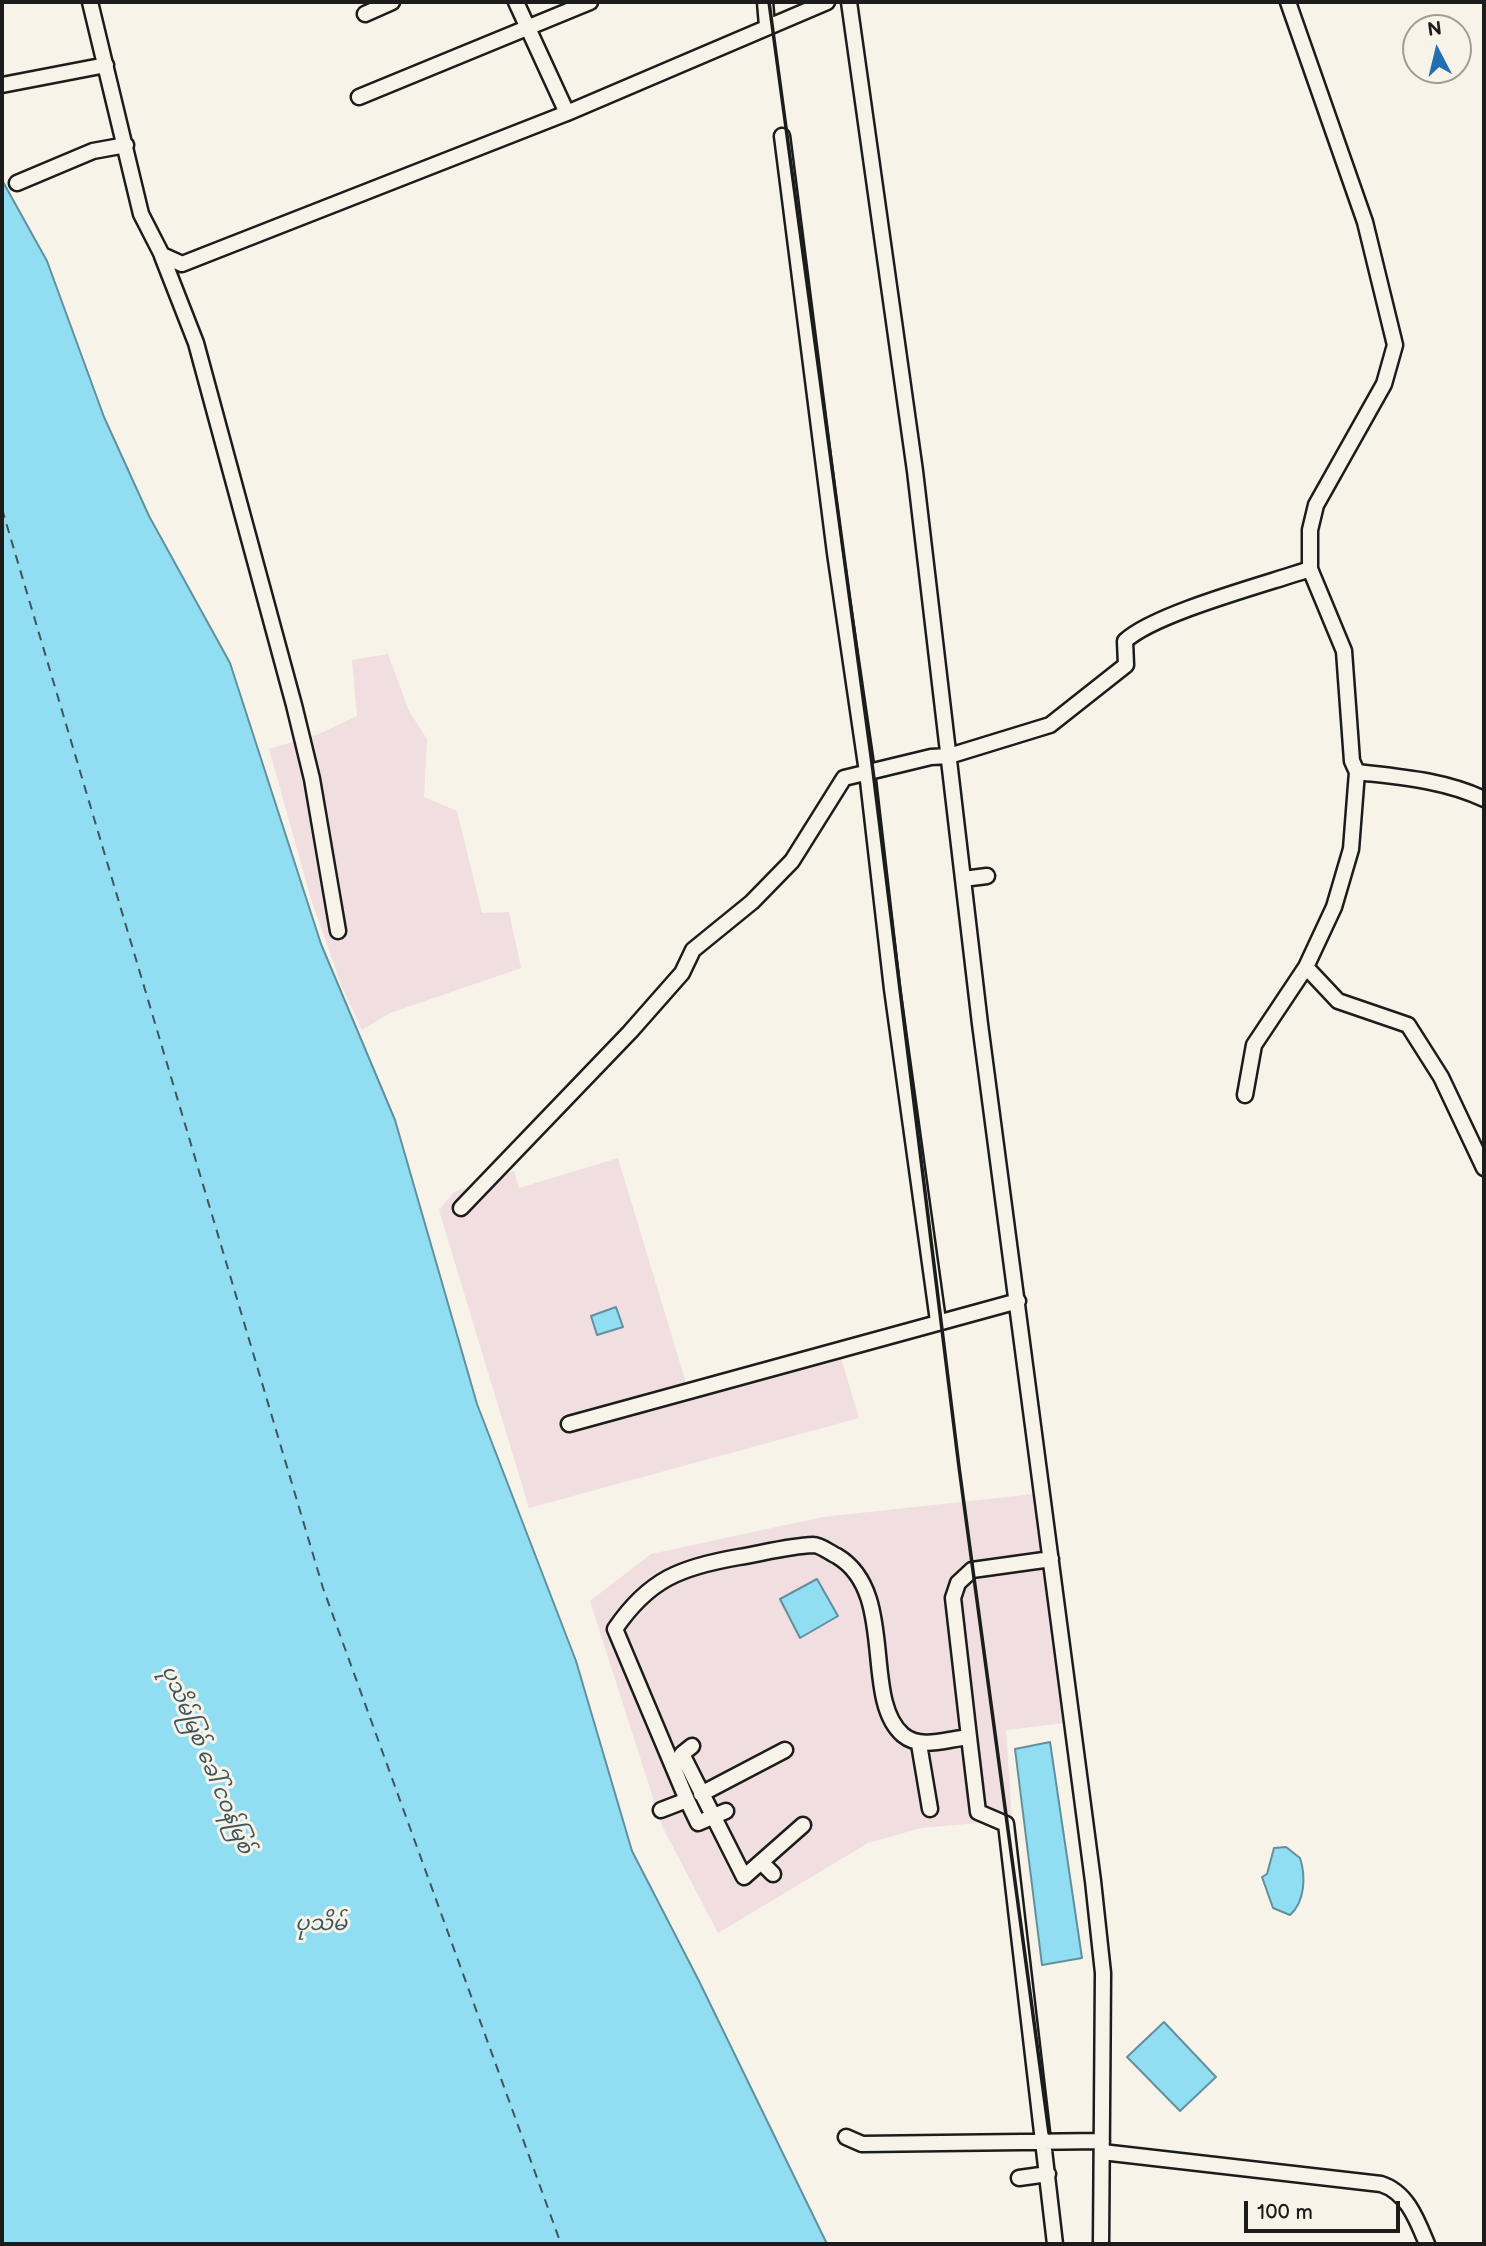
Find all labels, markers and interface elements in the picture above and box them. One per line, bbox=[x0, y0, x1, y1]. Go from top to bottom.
north arrow bbox=[1402, 14, 1472, 84]
text: N bbox=[1426, 17, 1443, 42]
water label: ပုသိမ်မြစ် ခေါ် ငဝန်မြစ် bbox=[155, 1662, 257, 1858]
water label: ပုသိမ် bbox=[295, 1912, 347, 1938]
scale bar bbox=[1248, 2186, 1404, 2230]
text: 100 m bbox=[1257, 2200, 1313, 2225]

